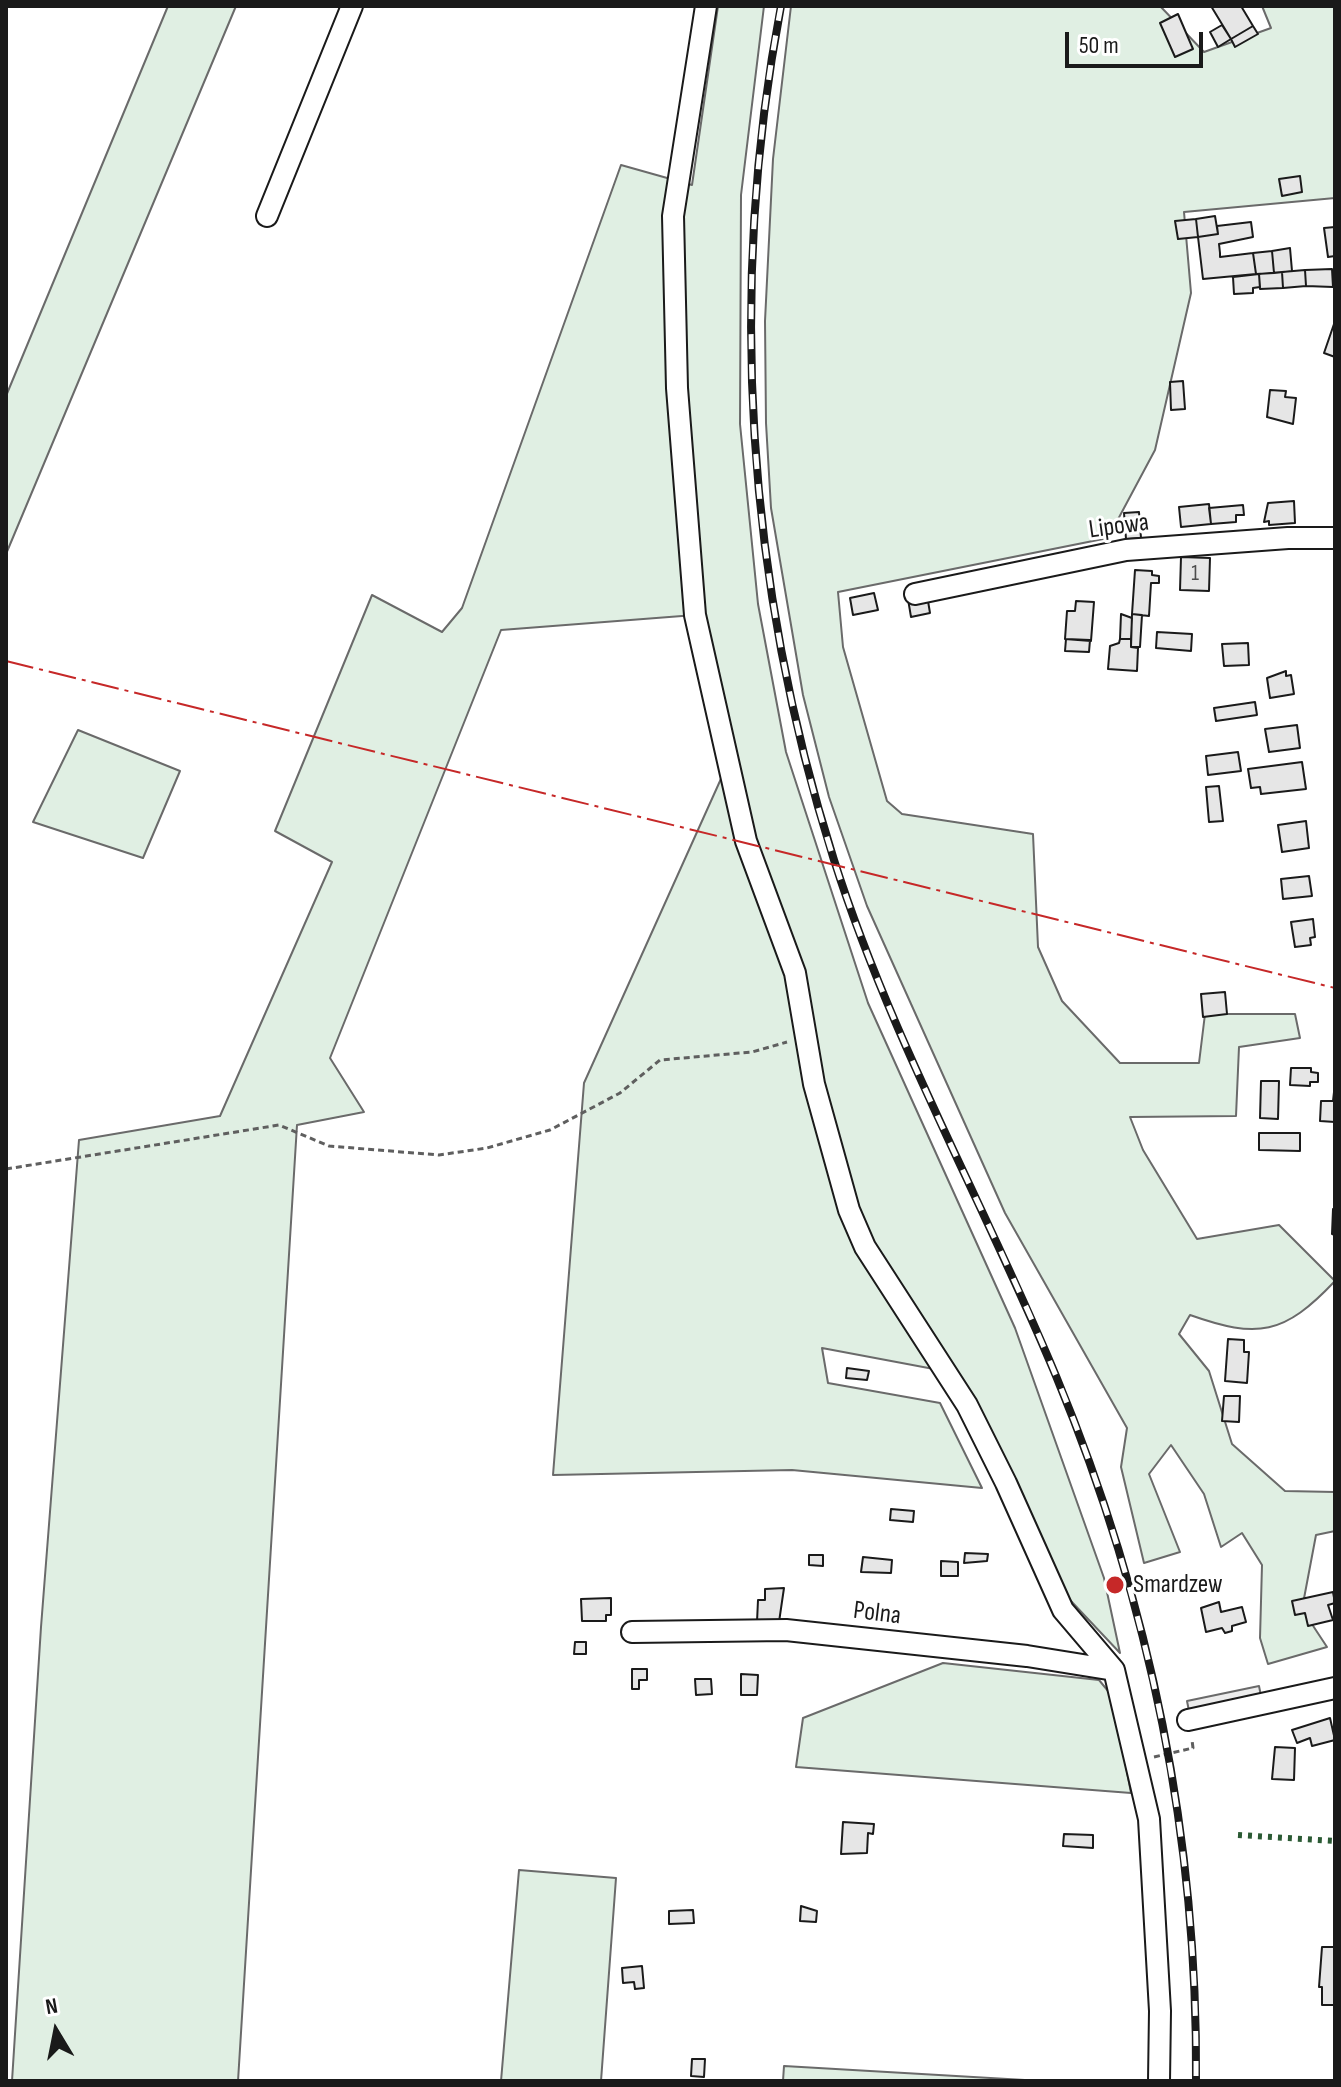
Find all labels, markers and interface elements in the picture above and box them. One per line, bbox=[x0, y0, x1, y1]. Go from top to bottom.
scale bar bbox=[1069, 16, 1207, 66]
text: 50 m bbox=[1079, 31, 1119, 60]
street label: Lipowa bbox=[1087, 507, 1151, 547]
house number: 1 bbox=[1191, 561, 1199, 587]
place label: Smardzew bbox=[1133, 1569, 1223, 1601]
marker: Smardzew bbox=[1104, 1574, 1126, 1596]
street label: Polna bbox=[851, 1596, 903, 1632]
north arrow bbox=[16, 1991, 96, 2071]
text: N bbox=[44, 1993, 60, 2021]

